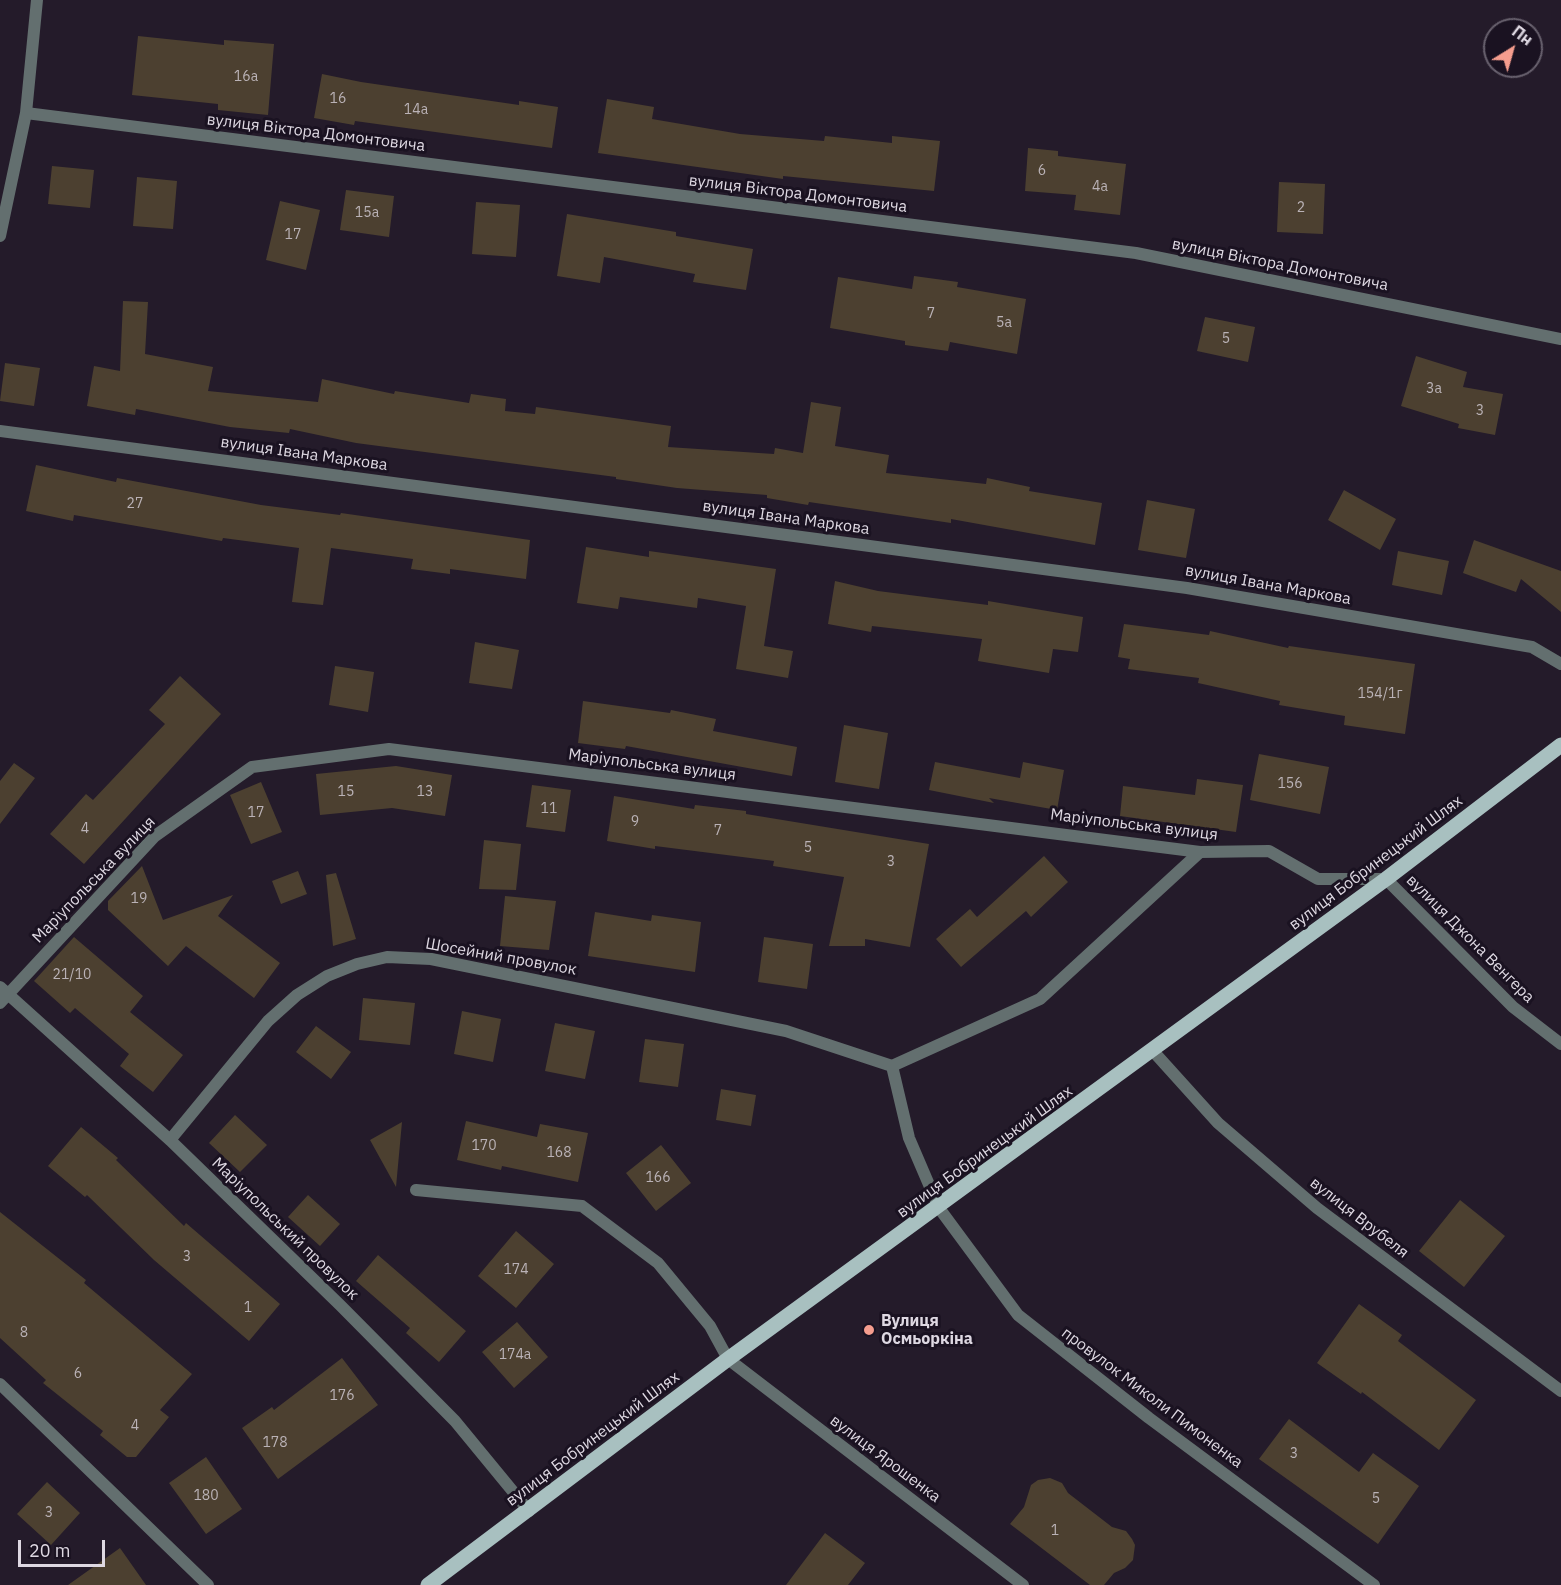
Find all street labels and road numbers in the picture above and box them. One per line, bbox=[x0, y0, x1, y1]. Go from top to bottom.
street label: вулиця Віктора Домонтовича bbox=[206, 110, 426, 156]
street label: вулиця Віктора Домонтовича bbox=[688, 171, 908, 217]
street label: вулиця Віктора Домонтовича bbox=[1170, 235, 1390, 295]
street label: вулиця Івана Маркова bbox=[219, 433, 389, 475]
street label: вулиця Івана Маркова bbox=[701, 497, 871, 539]
street label: вулиця Івана Маркова bbox=[1184, 561, 1352, 609]
street label: Маріупольська вулиця bbox=[567, 745, 737, 785]
street label: вулиця Бобринецький Шлях bbox=[1285, 791, 1467, 935]
street label: Маріупольська вулиця bbox=[1049, 805, 1219, 845]
street label: Маріупольська вулиця bbox=[29, 813, 159, 947]
street label: вулиця Джона Венгера bbox=[1402, 871, 1538, 1007]
street label: Шосейний провулок bbox=[424, 934, 578, 980]
street label: вулиця Бобринецький Шлях bbox=[893, 1082, 1077, 1222]
street label: Маріупольський провулок bbox=[208, 1154, 362, 1304]
street label: вулиця Врубеля bbox=[1306, 1174, 1412, 1262]
street label: провулок Миколи Пимоненка bbox=[1058, 1324, 1246, 1472]
street label: вулиця Бобринецький Шлях bbox=[502, 1367, 684, 1511]
street label: вулиця Ярошенка bbox=[826, 1411, 944, 1507]

